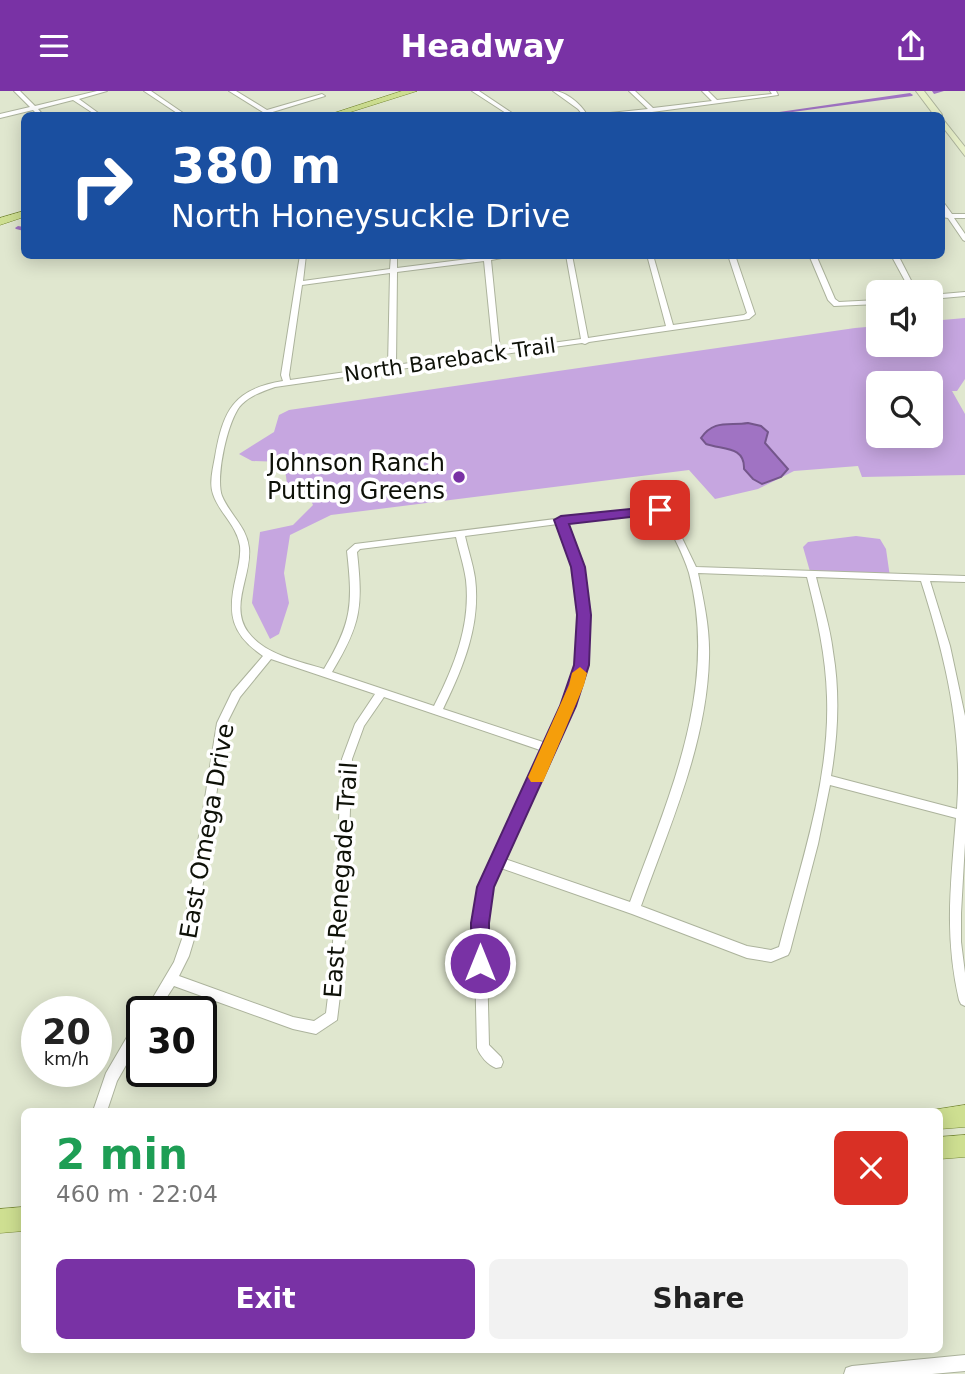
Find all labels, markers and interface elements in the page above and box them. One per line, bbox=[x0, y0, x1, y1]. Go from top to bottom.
icon: menu bbox=[35, 27, 73, 65]
text: Headway bbox=[400, 27, 565, 65]
icon: share bbox=[892, 27, 930, 65]
text: 380 m bbox=[171, 138, 341, 195]
icon: right bbox=[56, 140, 147, 231]
text: North Honeysuckle Drive bbox=[171, 197, 570, 235]
map controls bbox=[866, 280, 943, 448]
button: sound bbox=[866, 280, 943, 357]
street label: North Bareback Trail bbox=[343, 333, 557, 387]
button: search bbox=[866, 371, 943, 448]
place label: Johnson Ranch Putting Greens bbox=[266, 449, 445, 505]
marker: Johnson Ranch Putting Greens bbox=[451, 469, 467, 485]
pin bbox=[630, 480, 690, 540]
icon: arrive bbox=[641, 491, 679, 529]
street label: East Omega Drive bbox=[174, 721, 240, 941]
street label: East Renegade Trail bbox=[319, 761, 363, 999]
position arrow bbox=[443, 926, 517, 1000]
speed limit sign: 30 bbox=[126, 996, 217, 1087]
text: 20 bbox=[42, 1012, 91, 1052]
text: km/h bbox=[44, 1048, 89, 1069]
text: 2 min bbox=[56, 1130, 188, 1179]
button: close bbox=[834, 1131, 908, 1205]
text: 460 m · 22:04 bbox=[56, 1181, 218, 1207]
button: Exit bbox=[56, 1259, 475, 1339]
button: Share bbox=[489, 1259, 908, 1339]

